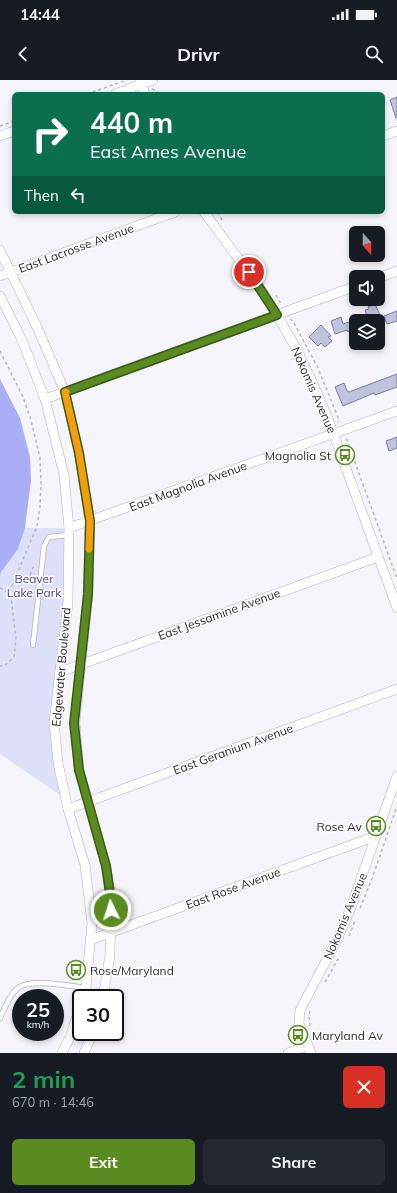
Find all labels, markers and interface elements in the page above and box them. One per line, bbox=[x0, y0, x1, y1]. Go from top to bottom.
text: 14:44 bbox=[20, 5, 60, 24]
icon: back bbox=[12, 43, 34, 65]
text: Drivr bbox=[177, 43, 220, 66]
icon: search bbox=[363, 43, 385, 65]
text: 440 m bbox=[90, 105, 173, 140]
icon: right bbox=[24, 108, 76, 160]
text: East Ames Avenue bbox=[90, 140, 246, 163]
icon: left bbox=[67, 184, 89, 206]
text: Then bbox=[24, 186, 59, 205]
street label: East Lacrosse Avenue bbox=[16, 220, 136, 276]
north arrow bbox=[349, 226, 385, 262]
map controls bbox=[349, 226, 385, 350]
pin bbox=[232, 255, 266, 289]
icon: arrive bbox=[238, 261, 260, 283]
button: sound bbox=[349, 270, 385, 306]
button: layers bbox=[349, 314, 385, 350]
street label: Nokomis Avenue bbox=[288, 344, 340, 436]
bus stop icon: Magnolia St bbox=[334, 444, 356, 466]
place label: Magnolia St bbox=[265, 448, 331, 463]
street label: East Magnolia Avenue bbox=[127, 458, 249, 514]
park label: Beaver Lake Park bbox=[7, 571, 62, 600]
street label: East Jessamine Avenue bbox=[156, 585, 282, 643]
street label: Edgewater Boulevard bbox=[48, 607, 74, 727]
street label: East Geranium Avenue bbox=[171, 720, 295, 778]
bus stop icon: Rose Av bbox=[365, 815, 387, 837]
place label: Rose Av bbox=[316, 819, 363, 834]
street label: East Rose Avenue bbox=[184, 864, 282, 912]
street label: Nokomis Avenue bbox=[320, 870, 370, 962]
position arrow bbox=[90, 889, 132, 931]
bus stop icon: Rose/Maryland bbox=[65, 959, 87, 981]
place label: Rose/Maryland bbox=[90, 963, 174, 978]
speed limit sign: 30 bbox=[72, 989, 124, 1041]
text: 25 bbox=[26, 997, 50, 1022]
text: km/h bbox=[27, 1018, 49, 1031]
bus stop icon: Maryland Av bbox=[287, 1024, 309, 1046]
place label: Maryland Av bbox=[312, 1028, 384, 1043]
text: 2 min bbox=[12, 1064, 75, 1094]
button: close bbox=[343, 1066, 385, 1108]
text: 670 m · 14:46 bbox=[12, 1094, 94, 1110]
button: Exit bbox=[12, 1139, 195, 1185]
button: Share bbox=[203, 1139, 385, 1185]

